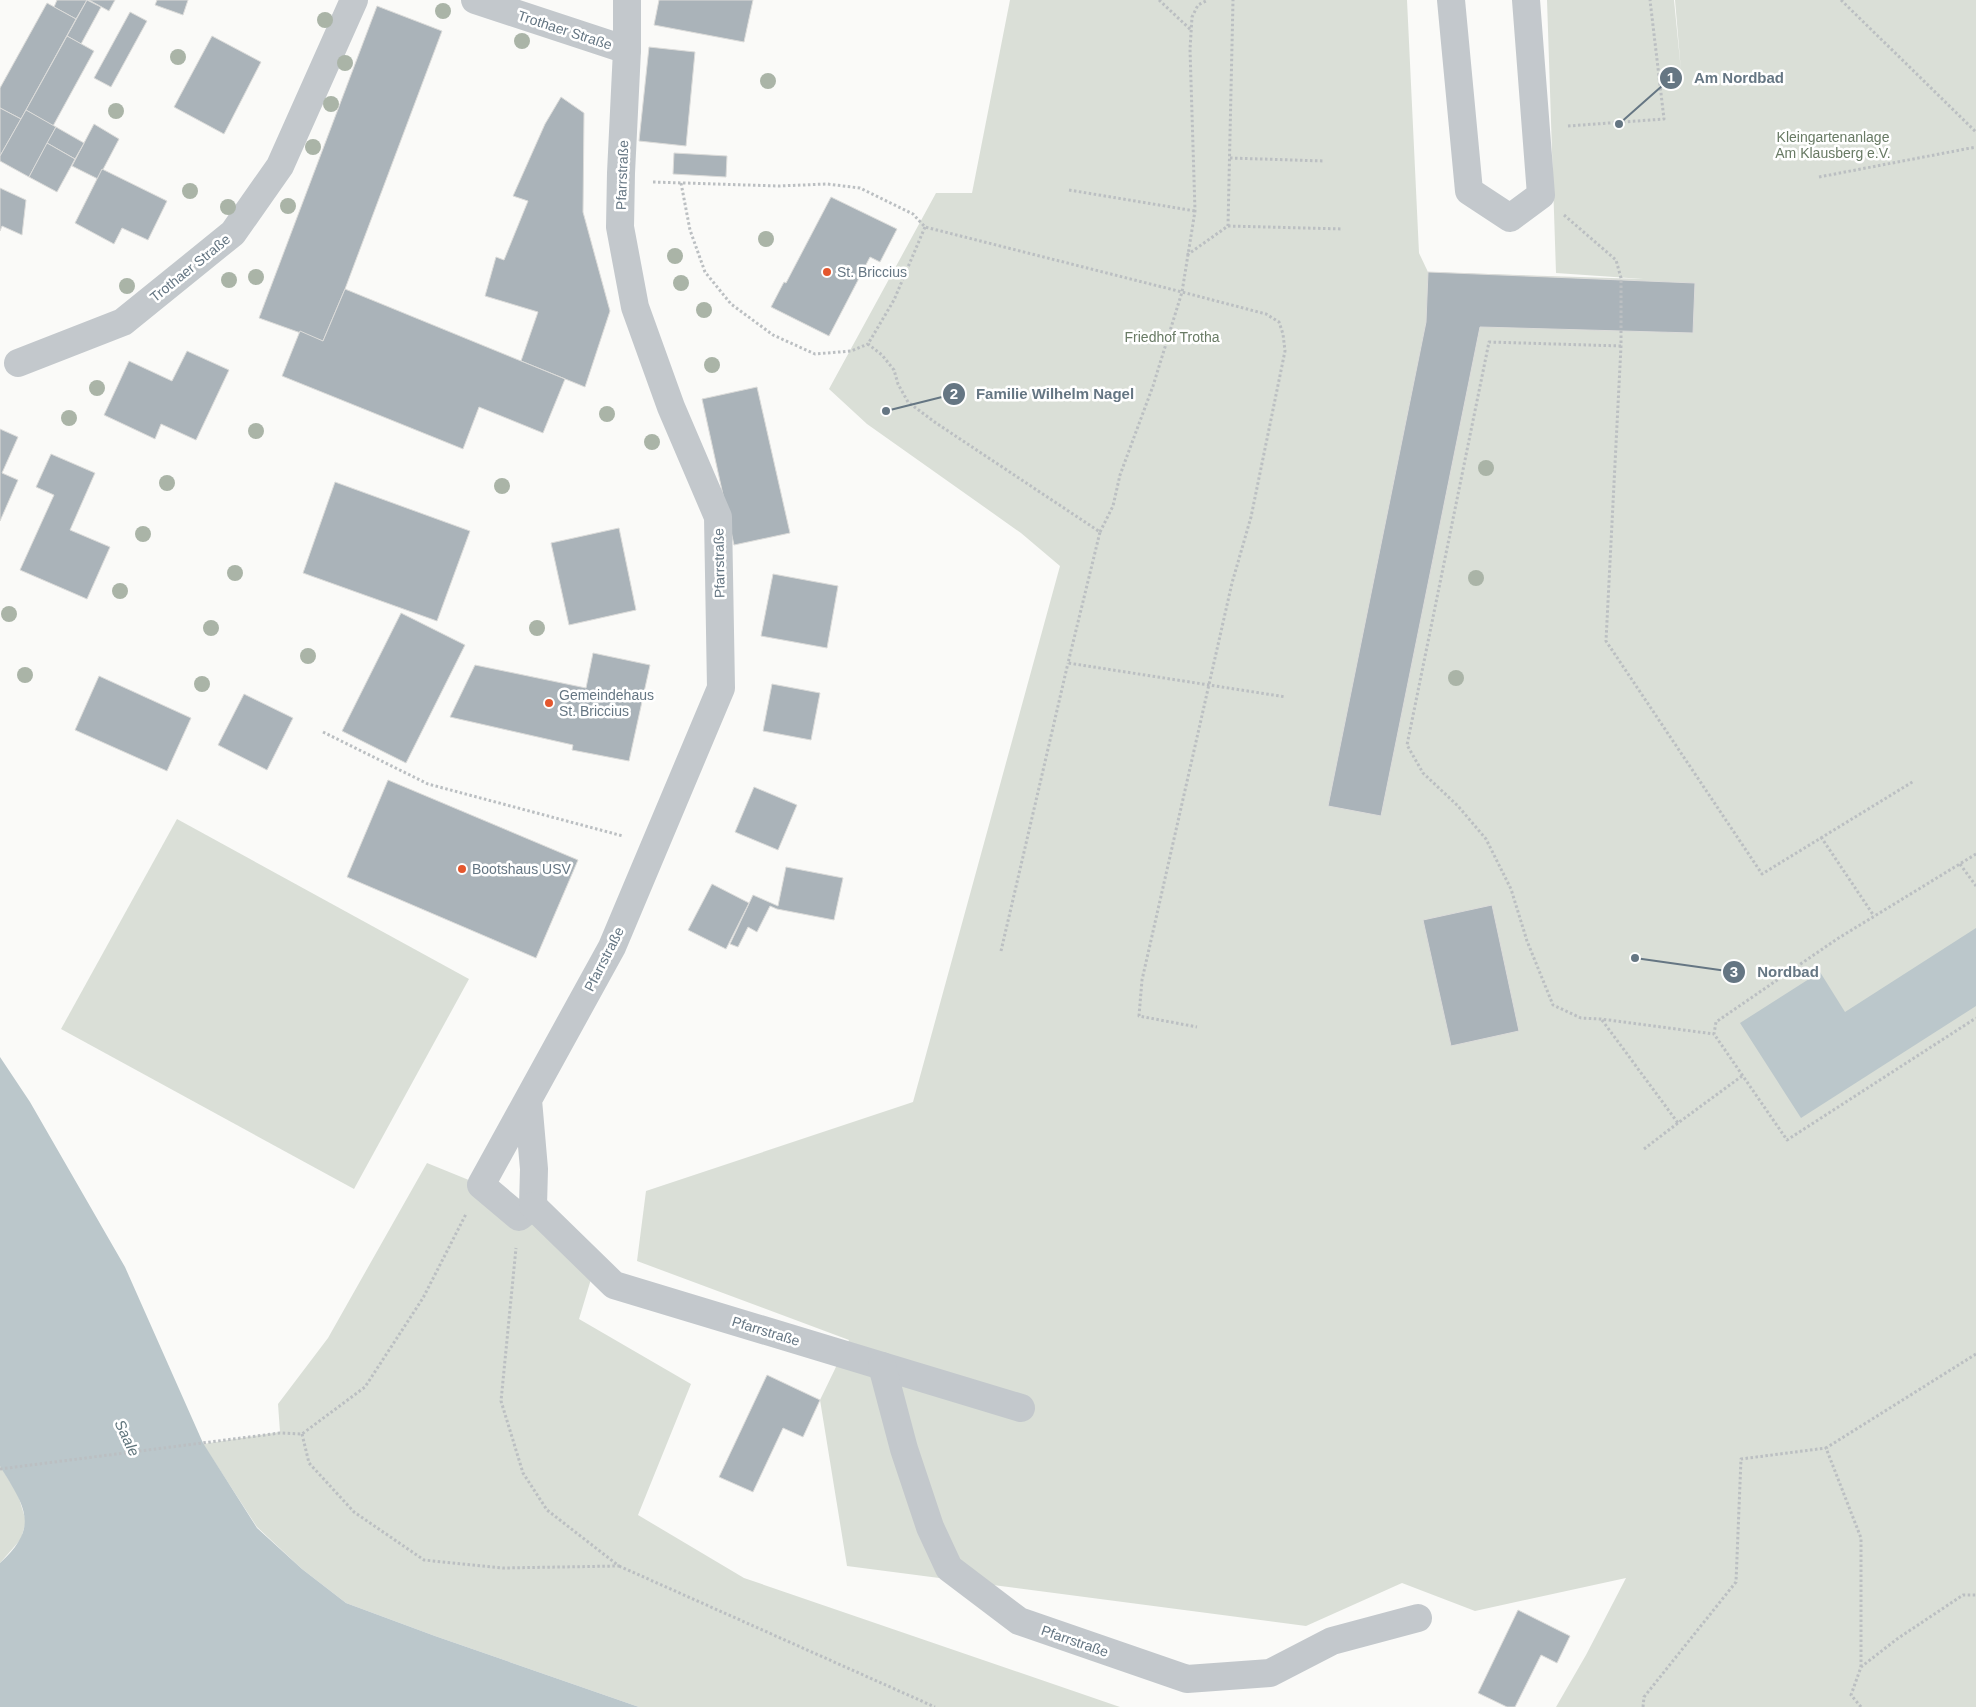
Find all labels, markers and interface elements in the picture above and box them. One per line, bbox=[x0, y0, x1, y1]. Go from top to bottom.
street label: Trothaer Straße bbox=[516, 7, 614, 53]
callout: Am Nordbad bbox=[1659, 63, 1794, 93]
text: 1 bbox=[1667, 69, 1675, 86]
text: Am Nordbad bbox=[1694, 69, 1784, 86]
park label: Kleingartenanlage Am Klausberg e.V. bbox=[1775, 129, 1891, 161]
street label: Pfarrstraße bbox=[613, 140, 631, 210]
street label: Trothaer Straße bbox=[147, 231, 233, 305]
place label: St. Briccius bbox=[837, 264, 907, 280]
marker: St. Briccius bbox=[821, 266, 833, 278]
park label: Friedhof Trotha bbox=[1125, 329, 1220, 345]
callout: Familie Wilhelm Nagel bbox=[941, 379, 1144, 409]
text: 2 bbox=[950, 385, 958, 402]
text: Familie Wilhelm Nagel bbox=[976, 385, 1134, 402]
street label: Pfarrstraße bbox=[710, 528, 728, 598]
place label: Gemeindehaus St. Briccius bbox=[559, 687, 654, 719]
marker: Gemeindehaus St. Briccius bbox=[543, 697, 555, 709]
place label: Bootshaus USV bbox=[472, 861, 571, 877]
marker: Bootshaus USV bbox=[456, 863, 468, 875]
street label: Pfarrstraße bbox=[581, 924, 627, 994]
callout: Nordbad bbox=[1722, 957, 1829, 987]
text: 3 bbox=[1730, 963, 1738, 980]
text: Nordbad bbox=[1757, 963, 1819, 980]
street label: Pfarrstraße bbox=[730, 1313, 802, 1349]
water label: Saale bbox=[112, 1417, 143, 1459]
street label: Pfarrstraße bbox=[1039, 1622, 1111, 1660]

